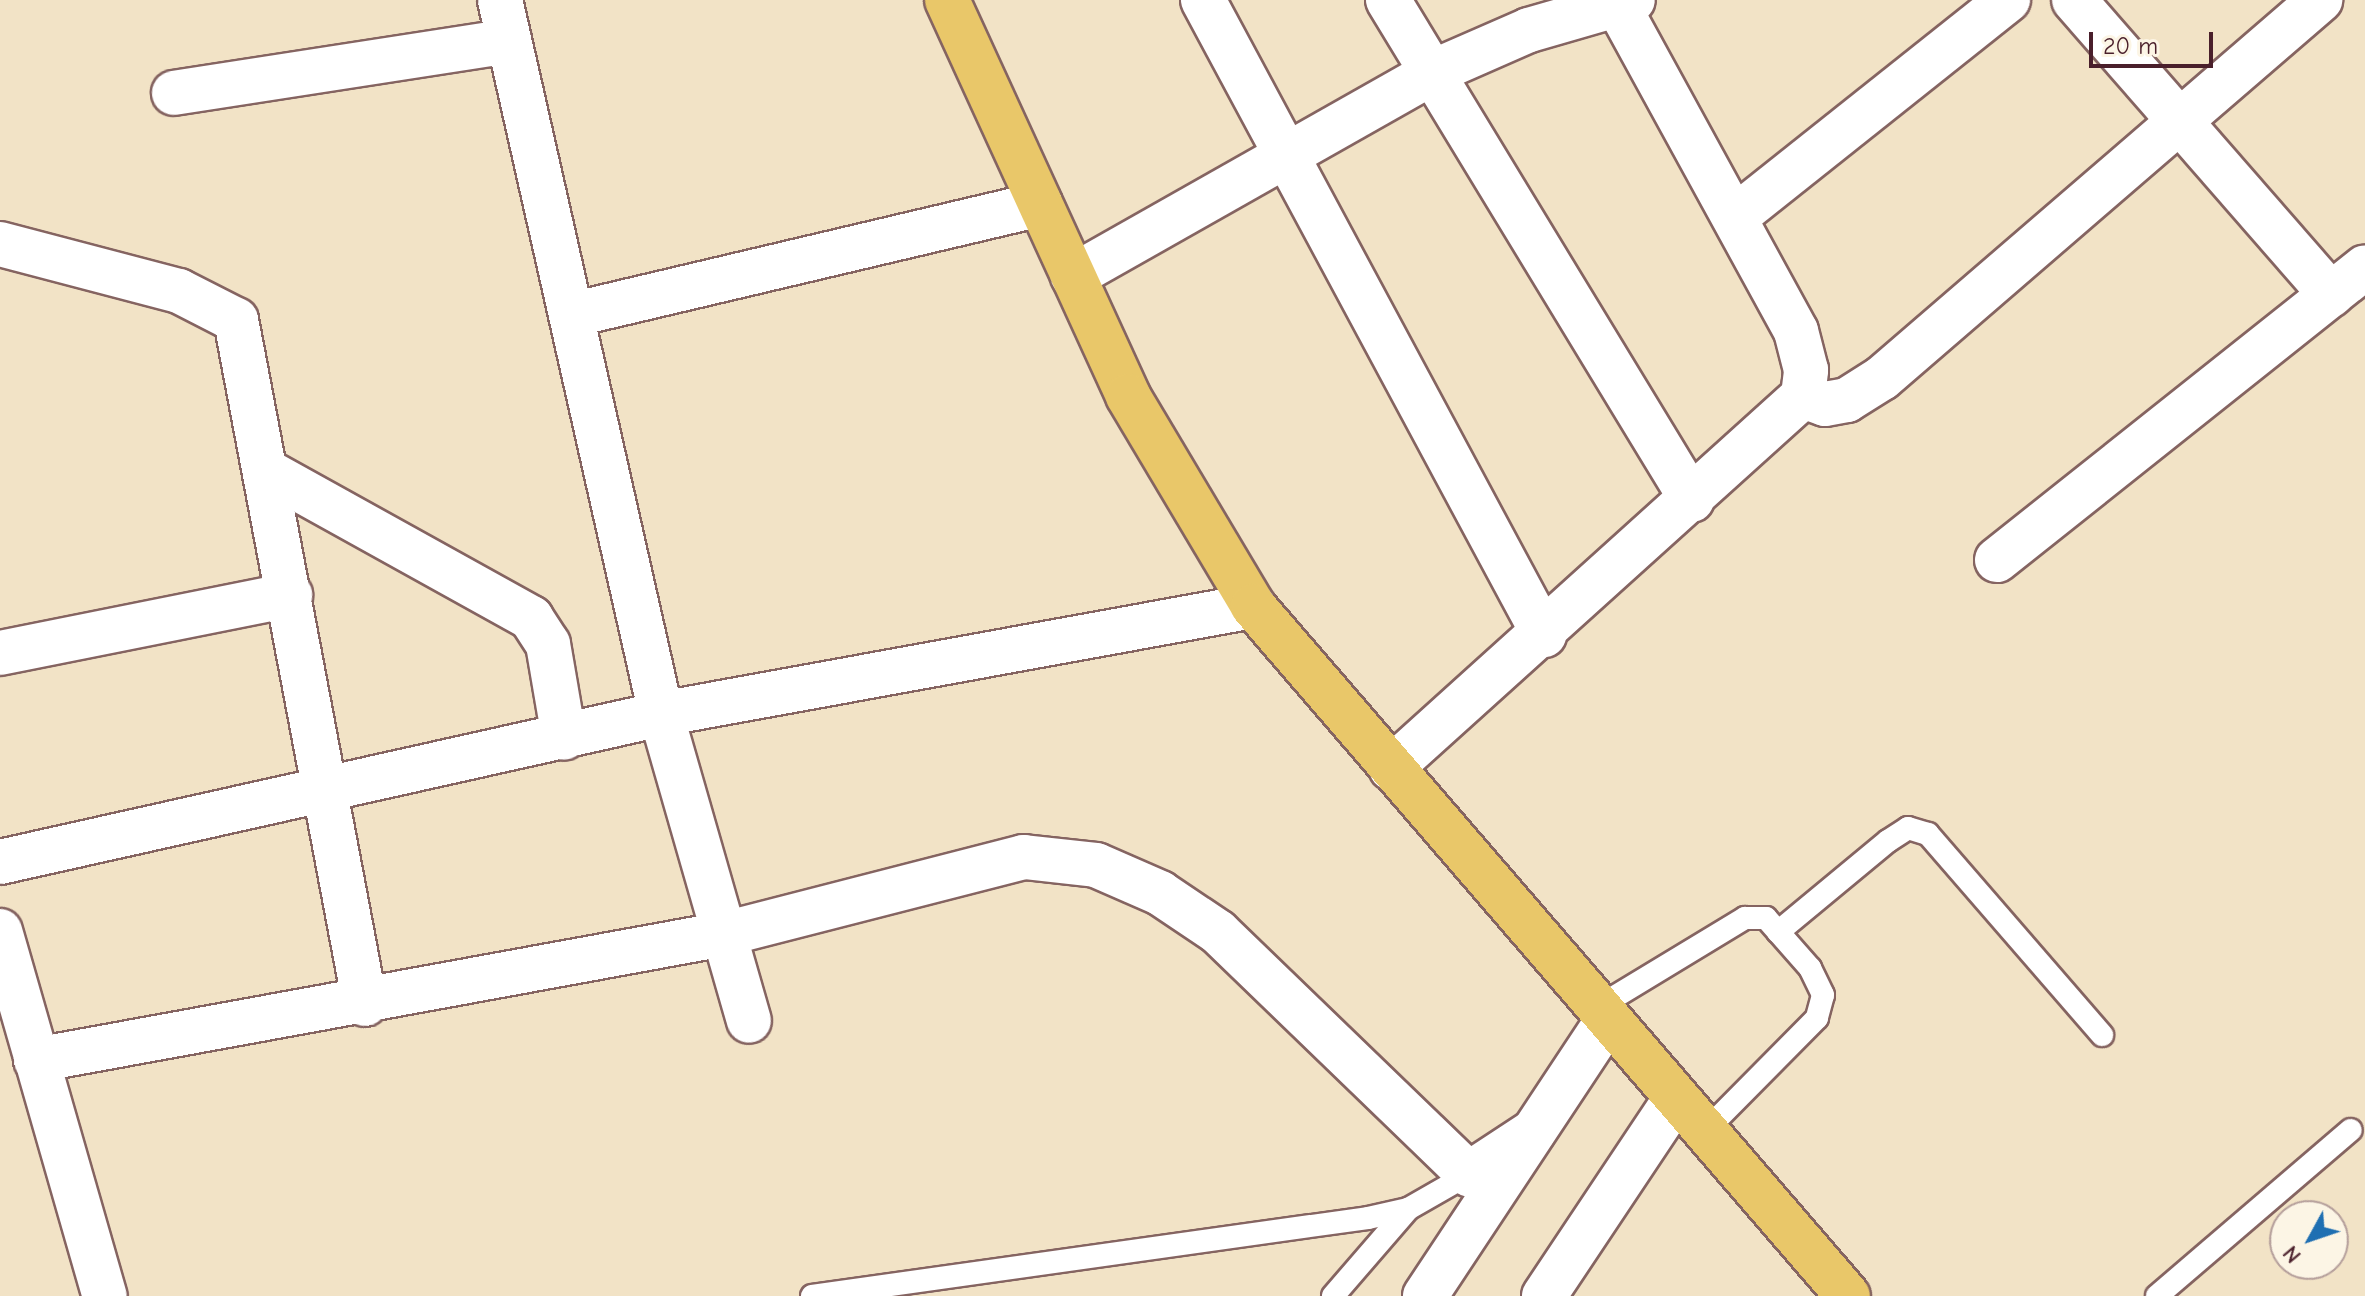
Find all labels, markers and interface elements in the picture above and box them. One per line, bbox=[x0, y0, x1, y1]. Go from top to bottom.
scale bar bbox=[2093, 16, 2217, 66]
text: 20 m bbox=[2103, 32, 2158, 60]
north arrow bbox=[2269, 1200, 2349, 1280]
text: N bbox=[2278, 1240, 2307, 1268]

